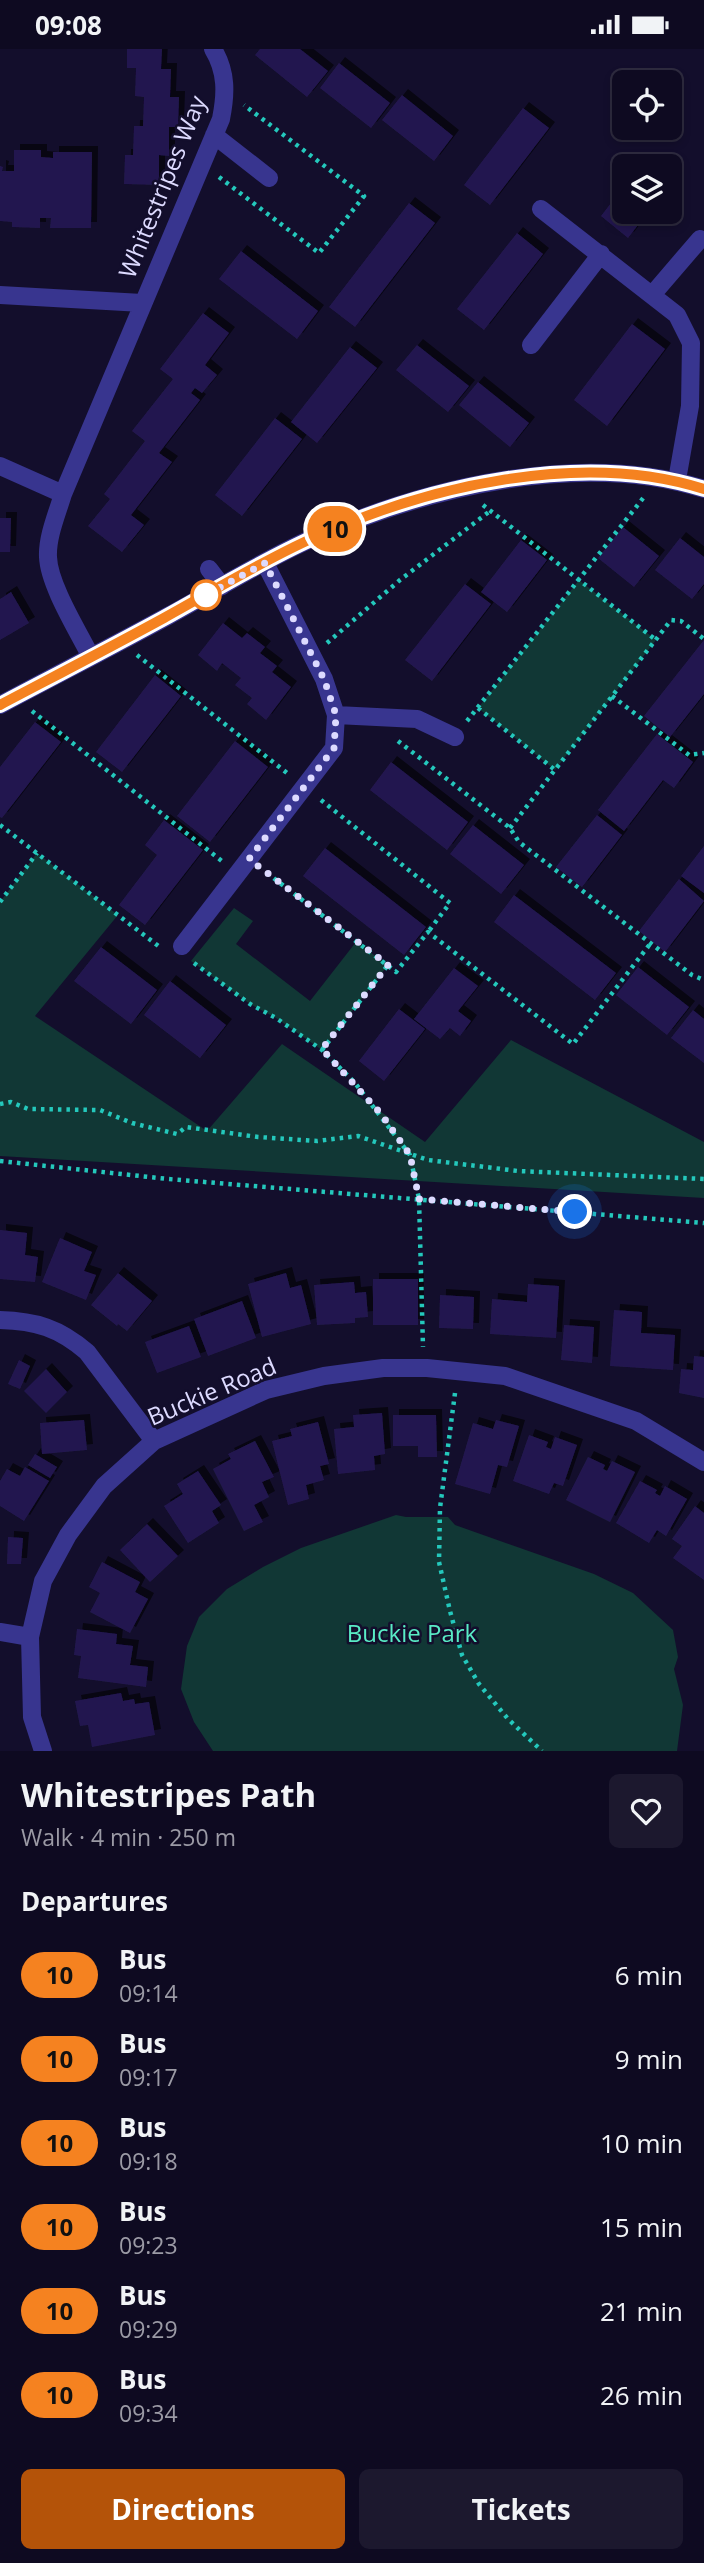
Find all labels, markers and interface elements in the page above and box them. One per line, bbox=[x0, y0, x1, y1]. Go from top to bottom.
text: 09:08 bbox=[35, 7, 102, 43]
map controls bbox=[612, 70, 682, 224]
button: locate bbox=[612, 70, 682, 140]
street label: Whitestripes Way bbox=[110, 89, 214, 283]
button: layers bbox=[612, 154, 682, 224]
line badge: 10 bbox=[304, 506, 366, 552]
text: 10 bbox=[321, 512, 349, 545]
unlabelled marker bbox=[191, 580, 221, 610]
your location bbox=[557, 1194, 592, 1229]
street label: Buckie Road bbox=[142, 1349, 281, 1433]
park label: Buckie Park bbox=[347, 1616, 478, 1649]
text: Whitestripes Path bbox=[21, 1772, 316, 1817]
button: heart bbox=[609, 1774, 683, 1848]
text: Walk · 4 min · 250 m bbox=[21, 1821, 236, 1853]
text: Departures bbox=[21, 1883, 168, 1919]
text: Bus bbox=[119, 1941, 166, 1977]
text: 6 min bbox=[615, 1957, 683, 1993]
text: 10 bbox=[46, 1958, 73, 1991]
text: 09:14 bbox=[119, 1977, 178, 2009]
text: Bus bbox=[119, 2025, 166, 2061]
text: 9 min bbox=[615, 2041, 683, 2077]
text: 10 bbox=[46, 2042, 73, 2075]
text: 09:17 bbox=[119, 2061, 178, 2093]
text: Bus bbox=[119, 2109, 166, 2145]
text: 10 min bbox=[600, 2125, 683, 2161]
text: 10 bbox=[46, 2126, 73, 2159]
text: 09:18 bbox=[119, 2145, 178, 2177]
text: Bus bbox=[119, 2193, 166, 2229]
text: 15 min bbox=[600, 2209, 683, 2245]
text: 10 bbox=[46, 2210, 73, 2243]
text: 09:23 bbox=[119, 2229, 178, 2261]
text: Bus bbox=[119, 2277, 166, 2313]
text: 21 min bbox=[600, 2293, 683, 2329]
text: 10 bbox=[46, 2294, 73, 2327]
text: 09:29 bbox=[119, 2313, 178, 2345]
text: Bus bbox=[119, 2361, 166, 2397]
text: 26 min bbox=[600, 2377, 683, 2413]
text: 10 bbox=[46, 2378, 73, 2411]
text: 09:34 bbox=[119, 2397, 178, 2429]
button: Directions bbox=[21, 2469, 345, 2549]
button: Tickets bbox=[359, 2469, 683, 2549]

